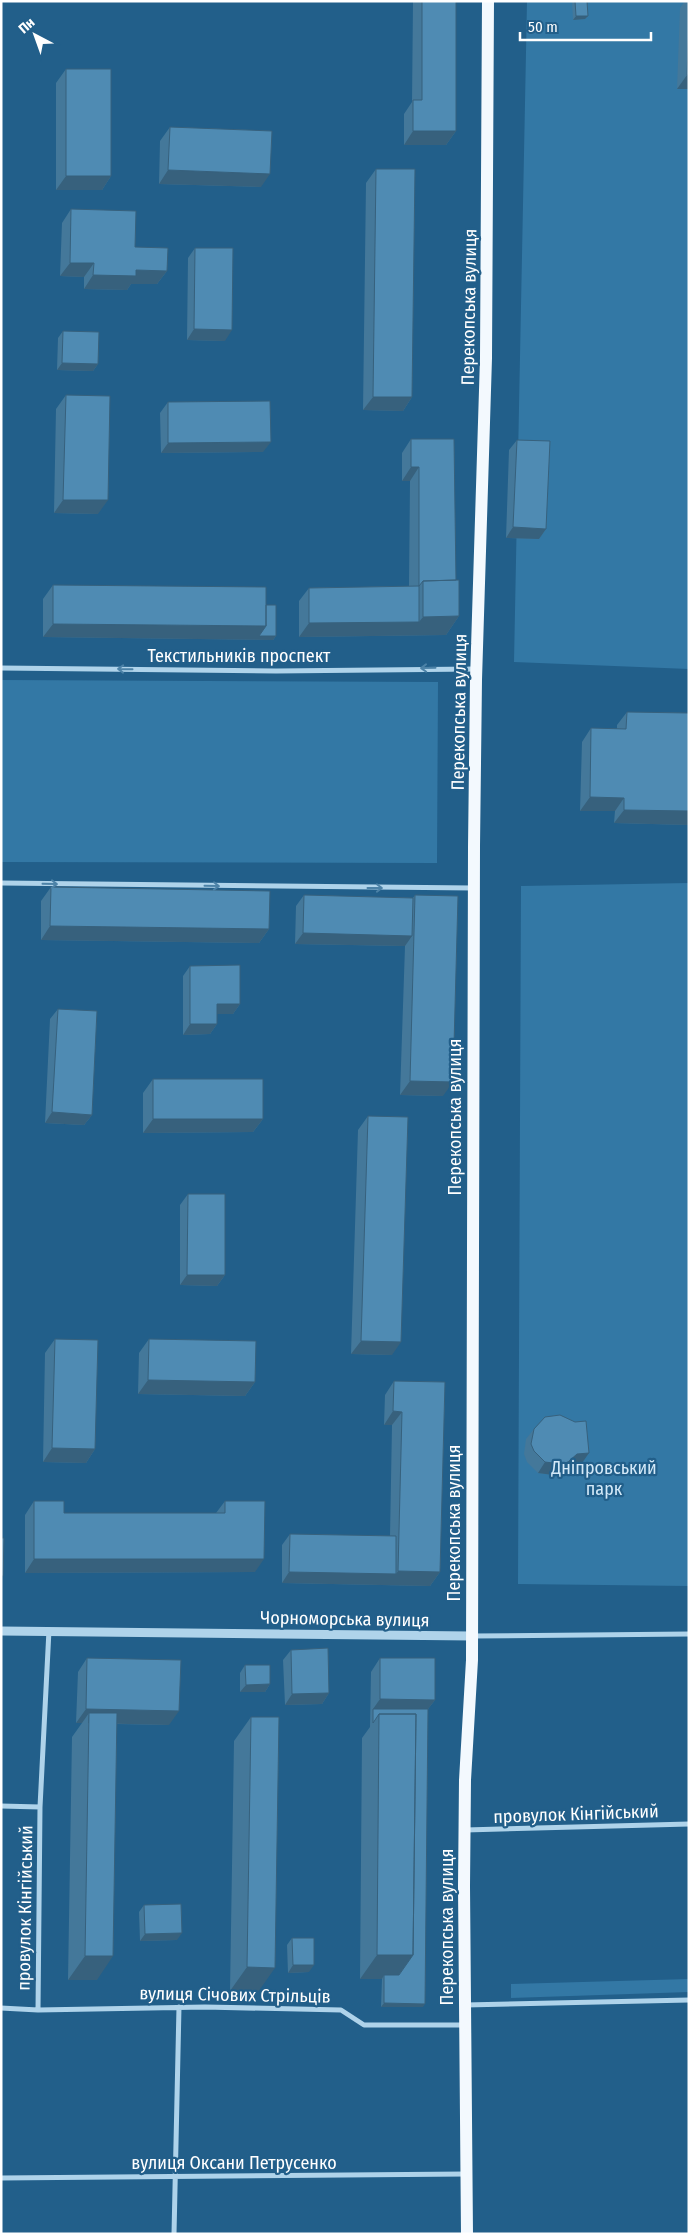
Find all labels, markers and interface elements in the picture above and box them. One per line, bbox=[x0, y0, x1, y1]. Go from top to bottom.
north arrow bbox=[10, 10, 60, 60]
scale bar bbox=[520, 10, 651, 42]
text: Пн bbox=[15, 14, 38, 37]
text: 50 m bbox=[528, 18, 558, 36]
street label: Перекопська вулиця bbox=[457, 228, 481, 386]
street label: Перекопська вулиця bbox=[447, 633, 471, 791]
street label: Текстильників проспект bbox=[148, 645, 331, 667]
one-way arrow bbox=[118, 664, 134, 674]
one-way arrow bbox=[420, 664, 436, 673]
one-way arrow bbox=[42, 879, 58, 889]
one-way arrow bbox=[204, 882, 220, 891]
one-way arrow bbox=[366, 883, 383, 893]
street label: Перекопська вулиця bbox=[444, 1039, 466, 1195]
street label: Перекопська вулиця bbox=[443, 1445, 465, 1601]
park label: Дніпровський парк bbox=[550, 1457, 657, 1500]
street label: Чорноморська вулиця bbox=[260, 1607, 430, 1631]
street label: провулок Кінгійський bbox=[493, 1800, 659, 1828]
street label: провулок Кінгійський bbox=[13, 1825, 37, 1991]
street label: Перекопська вулиця bbox=[436, 1849, 458, 2005]
street label: вулиця Січових Стрільців bbox=[139, 1982, 331, 2008]
street label: вулиця Оксани Петрусенко bbox=[131, 2152, 337, 2174]

